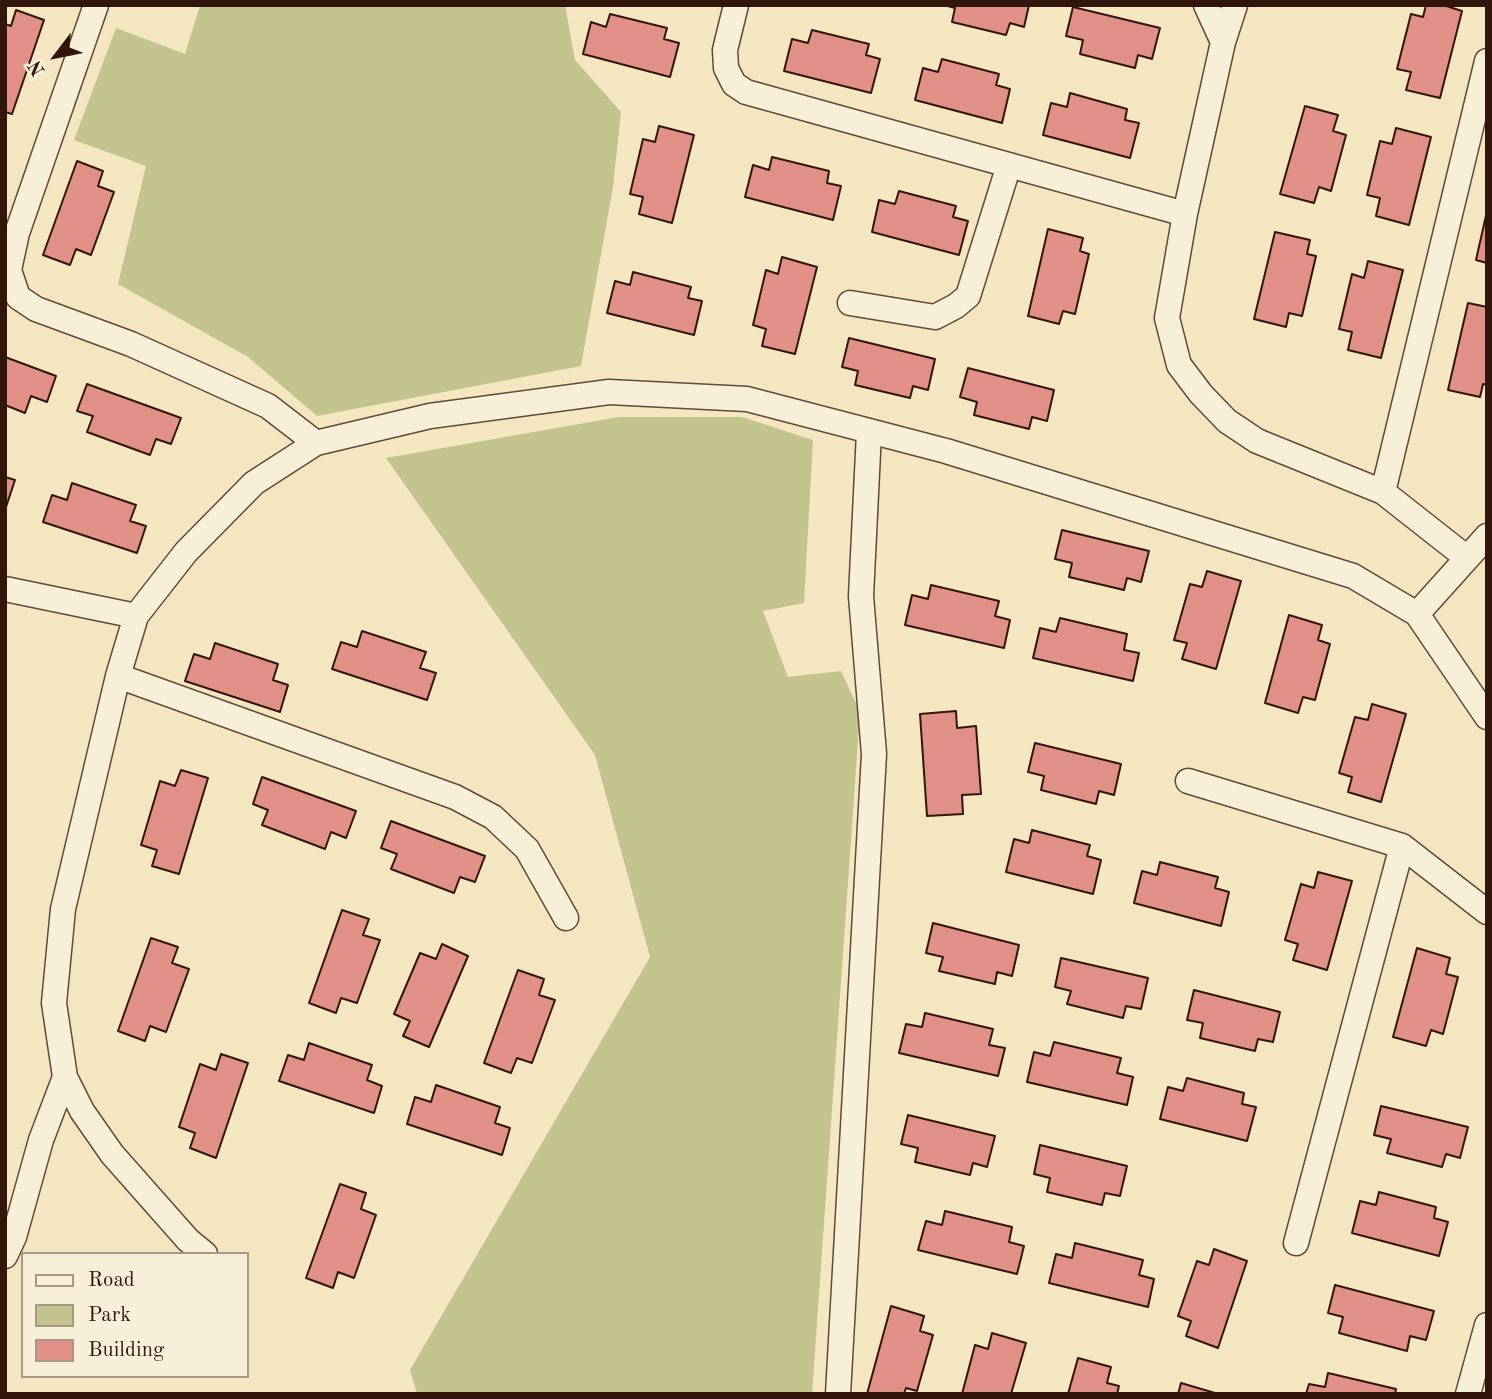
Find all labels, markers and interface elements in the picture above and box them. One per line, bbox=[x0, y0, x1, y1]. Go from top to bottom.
north arrow bbox=[21, 21, 91, 91]
text: N bbox=[26, 56, 50, 79]
legend bbox=[21, 1252, 248, 1378]
text: Road bbox=[88, 1270, 135, 1291]
text: Park bbox=[88, 1305, 131, 1326]
text: Building bbox=[88, 1340, 164, 1361]

